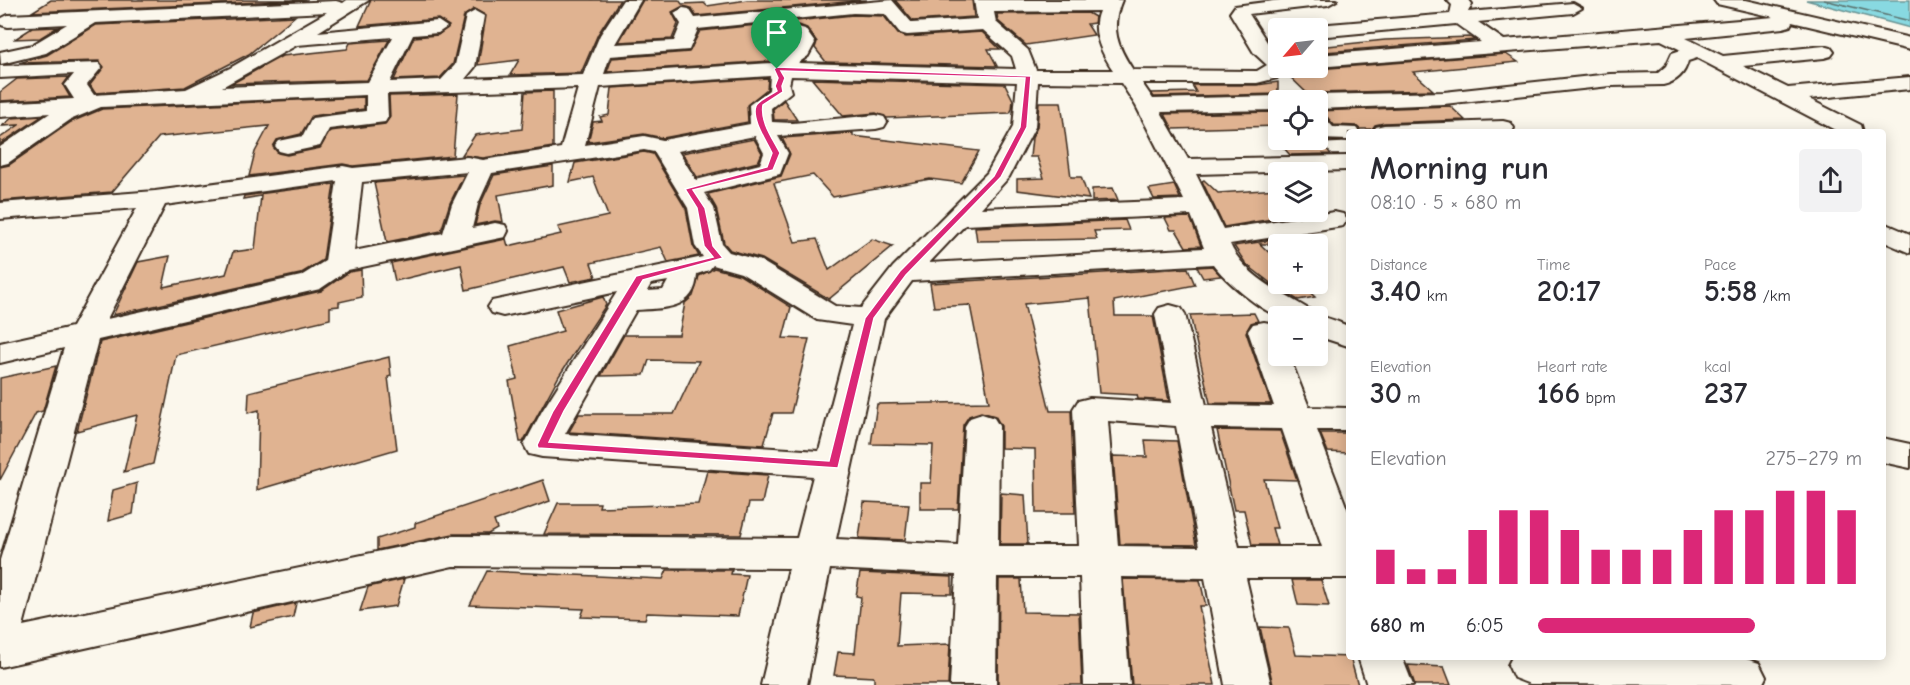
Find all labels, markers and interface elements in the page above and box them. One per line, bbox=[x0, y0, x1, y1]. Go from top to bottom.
pin bbox=[751, 7, 802, 69]
icon: arrive bbox=[760, 16, 793, 49]
north arrow bbox=[1268, 18, 1328, 78]
map controls bbox=[1268, 18, 1328, 366]
button: locate bbox=[1268, 90, 1328, 150]
text: Morning run bbox=[1370, 149, 1549, 187]
button: share bbox=[1799, 149, 1862, 212]
button: layers bbox=[1268, 162, 1328, 222]
text: 08:10 · 5 × 680 m bbox=[1370, 191, 1521, 214]
button: + bbox=[1268, 234, 1328, 294]
text: Distance bbox=[1370, 256, 1427, 274]
text: Time bbox=[1537, 256, 1570, 274]
text: Pace bbox=[1704, 256, 1736, 274]
text: 3.40 bbox=[1370, 274, 1421, 309]
text: 20:17 bbox=[1537, 274, 1601, 309]
text: 5:58 bbox=[1704, 274, 1757, 309]
text: km bbox=[1421, 287, 1448, 305]
text: /km bbox=[1757, 287, 1791, 305]
button: − bbox=[1268, 306, 1328, 366]
text: Elevation bbox=[1370, 358, 1431, 376]
text: Heart rate bbox=[1537, 358, 1608, 376]
text: kcal bbox=[1704, 358, 1731, 376]
text: 30 bbox=[1370, 376, 1402, 411]
text: 166 bbox=[1537, 376, 1580, 411]
text: 237 bbox=[1704, 376, 1747, 411]
text: m bbox=[1402, 389, 1421, 407]
text: bpm bbox=[1580, 389, 1616, 407]
text: Elevation bbox=[1370, 447, 1447, 470]
text: 275–279 m bbox=[1766, 447, 1862, 470]
text: 680 m bbox=[1370, 614, 1425, 637]
text: 6:05 bbox=[1466, 614, 1503, 637]

